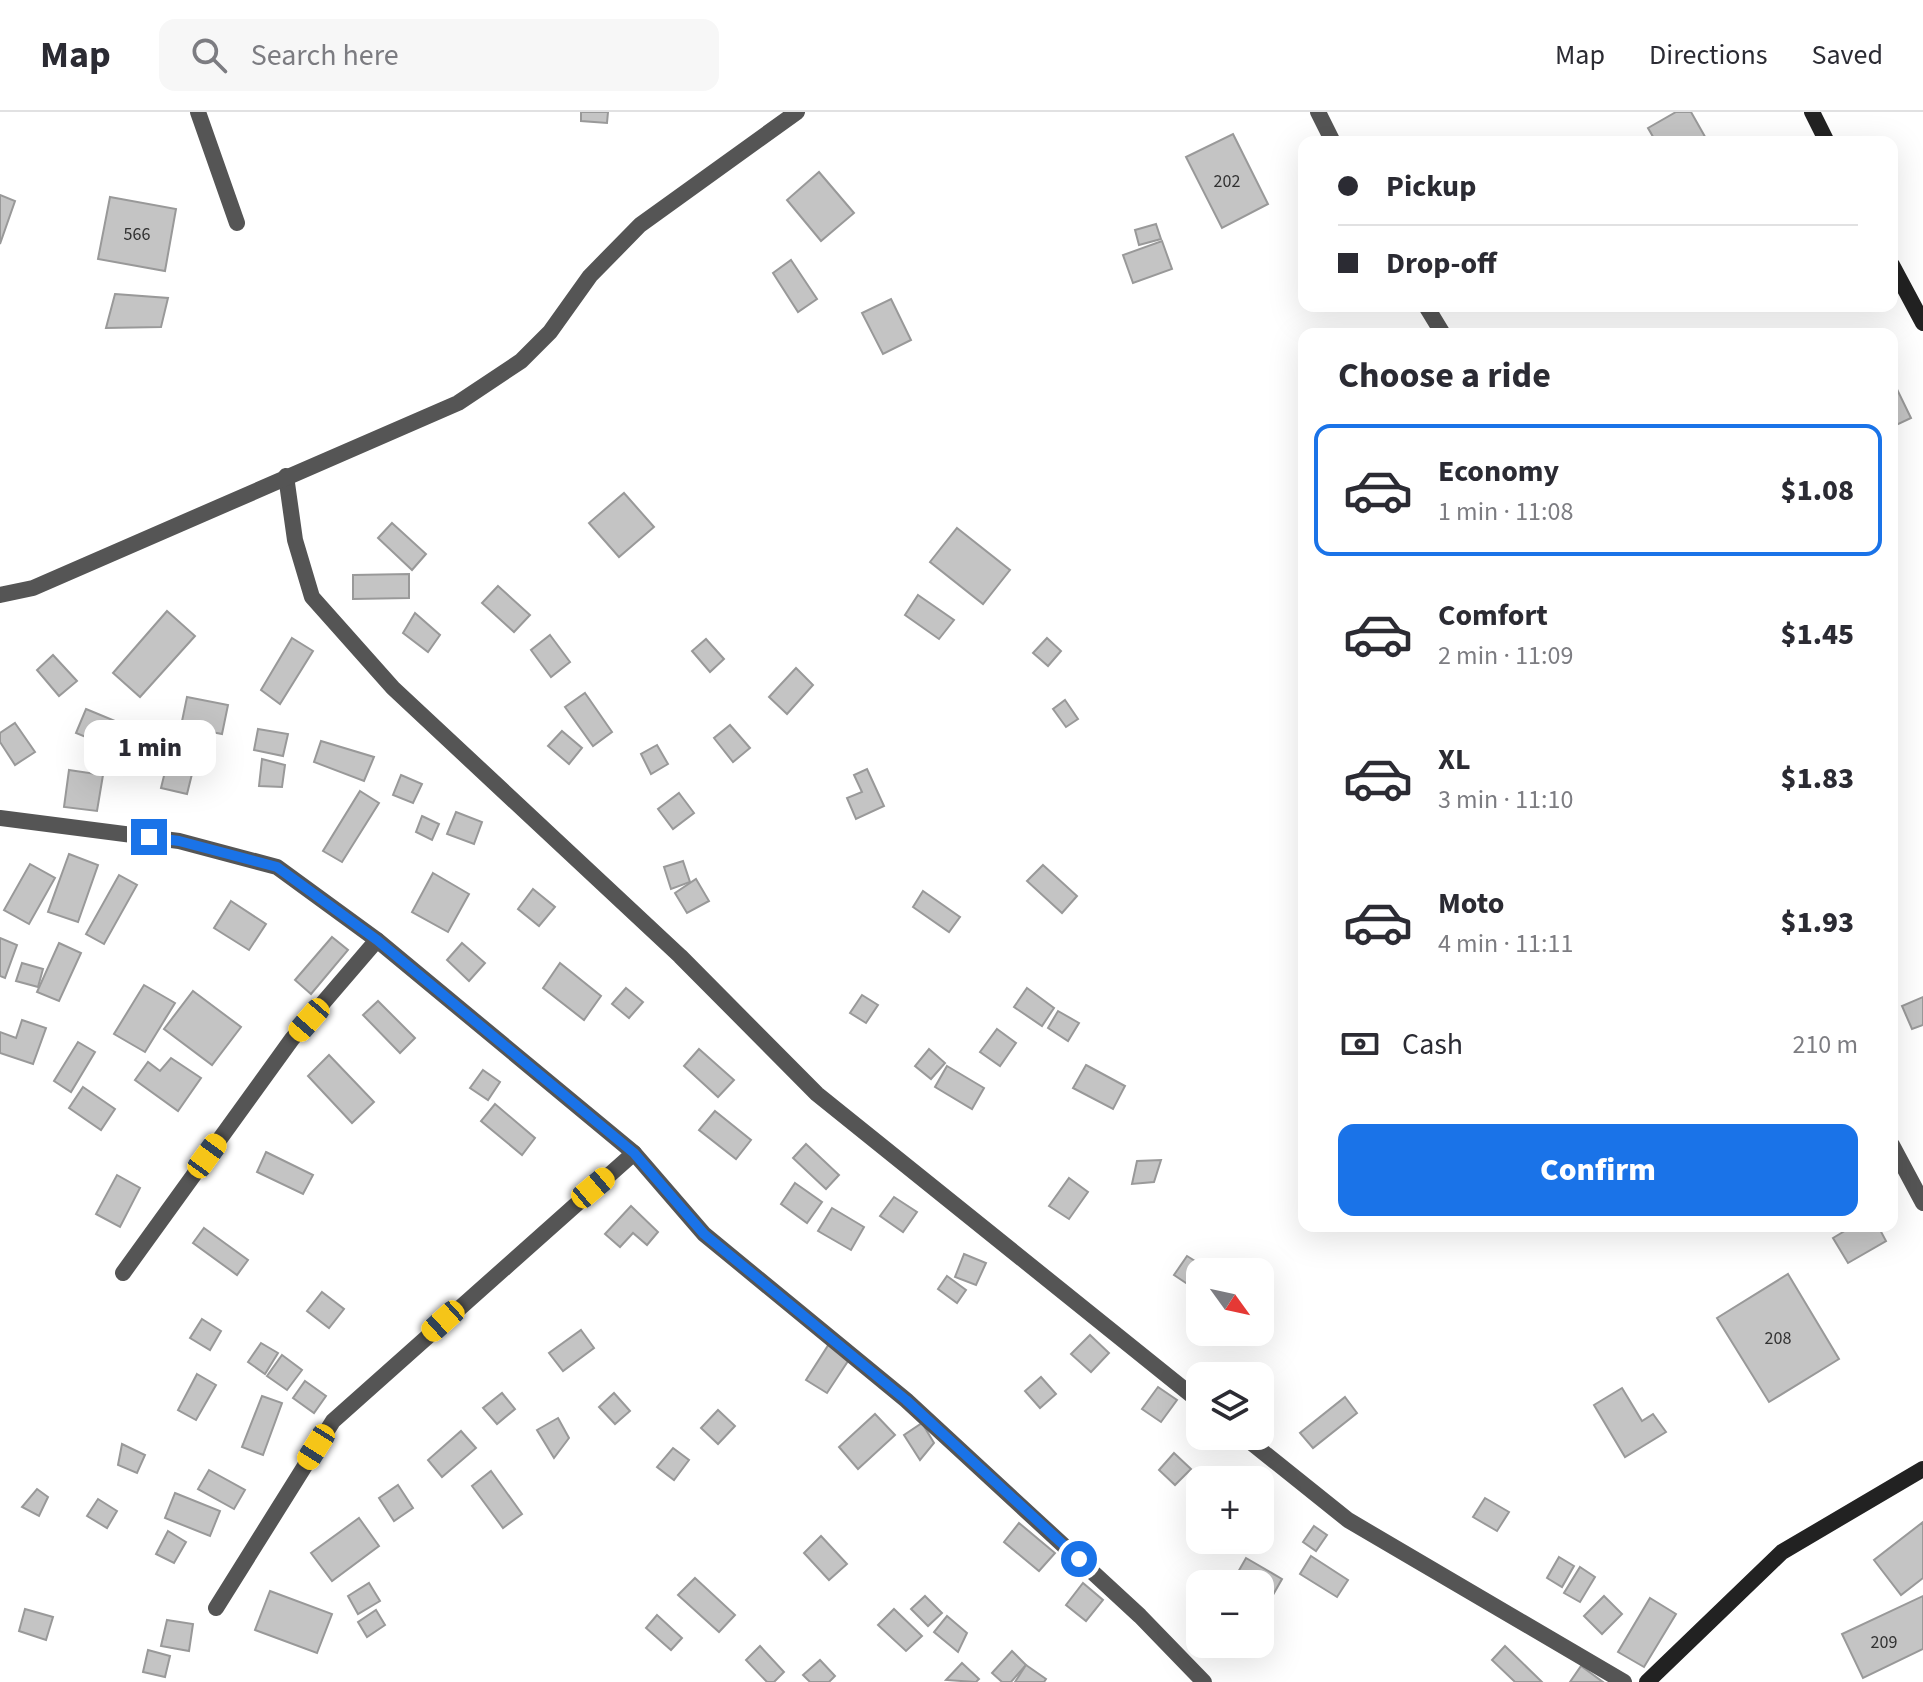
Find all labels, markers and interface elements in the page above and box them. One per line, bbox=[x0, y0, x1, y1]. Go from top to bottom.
search box bbox=[159, 19, 719, 91]
text: Map bbox=[40, 28, 111, 82]
icon: search bbox=[187, 33, 231, 77]
text: Search here bbox=[251, 34, 399, 77]
text: Map bbox=[1555, 35, 1605, 75]
text: Directions bbox=[1649, 35, 1768, 75]
text: Saved bbox=[1812, 35, 1883, 75]
text: Pickup bbox=[1386, 165, 1476, 208]
house number: 202 bbox=[1214, 169, 1240, 194]
house number: 566 bbox=[124, 222, 150, 247]
text: Drop-off bbox=[1386, 242, 1497, 285]
text: Choose a ride bbox=[1338, 350, 1551, 401]
text: Economy bbox=[1438, 450, 1559, 493]
icon: car bbox=[1342, 454, 1414, 526]
text: $1.08 bbox=[1781, 469, 1854, 512]
text: 1 min · 11:08 bbox=[1438, 493, 1573, 530]
text: Comfort bbox=[1438, 594, 1548, 637]
icon: car bbox=[1342, 598, 1414, 670]
text: $1.45 bbox=[1781, 613, 1854, 656]
text: 2 min · 11:09 bbox=[1438, 637, 1573, 674]
callout: 1 min bbox=[83, 721, 215, 777]
text: 1 min bbox=[118, 729, 182, 766]
text: XL bbox=[1438, 738, 1471, 781]
icon: car bbox=[1342, 742, 1414, 814]
text: $1.83 bbox=[1781, 757, 1854, 800]
text: 3 min · 11:10 bbox=[1438, 781, 1573, 818]
route end bbox=[131, 819, 167, 855]
text: Moto bbox=[1438, 882, 1504, 925]
icon: car bbox=[1342, 886, 1414, 958]
text: $1.93 bbox=[1781, 901, 1854, 944]
text: 4 min · 11:11 bbox=[1438, 925, 1573, 962]
car bbox=[284, 994, 334, 1046]
icon: cash bbox=[1338, 1022, 1382, 1066]
text: Cash bbox=[1402, 1023, 1463, 1066]
text: 210 m bbox=[1792, 1026, 1858, 1063]
button: Confirm bbox=[1338, 1124, 1858, 1216]
car bbox=[183, 1130, 231, 1182]
car bbox=[567, 1163, 619, 1213]
north arrow bbox=[1186, 1258, 1274, 1346]
map controls bbox=[1186, 1258, 1274, 1658]
car bbox=[417, 1296, 469, 1346]
house number: 208 bbox=[1765, 1326, 1791, 1351]
button: layers bbox=[1186, 1362, 1274, 1450]
car bbox=[293, 1420, 339, 1474]
button: + bbox=[1186, 1466, 1274, 1554]
route start bbox=[1061, 1541, 1097, 1577]
button: − bbox=[1186, 1570, 1274, 1658]
house number: 209 bbox=[1871, 1630, 1897, 1655]

